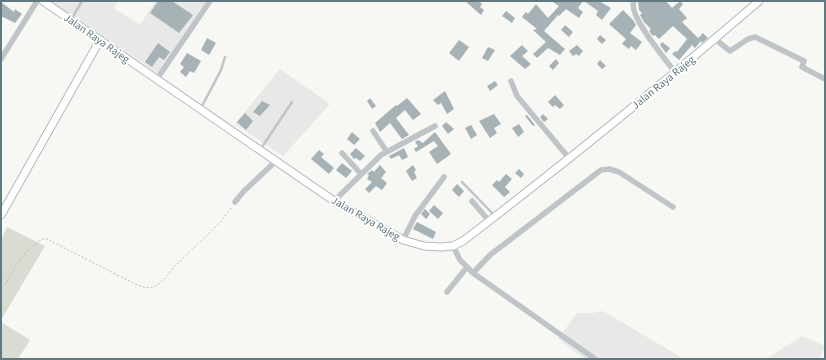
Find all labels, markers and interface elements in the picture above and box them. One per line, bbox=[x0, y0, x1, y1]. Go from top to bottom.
street label: Jalan Raya Rajeg bbox=[61, 10, 133, 67]
street label: Jalan Raya Rajeg bbox=[629, 52, 698, 113]
street label: Jalan Raya Rajeg bbox=[329, 193, 403, 244]

